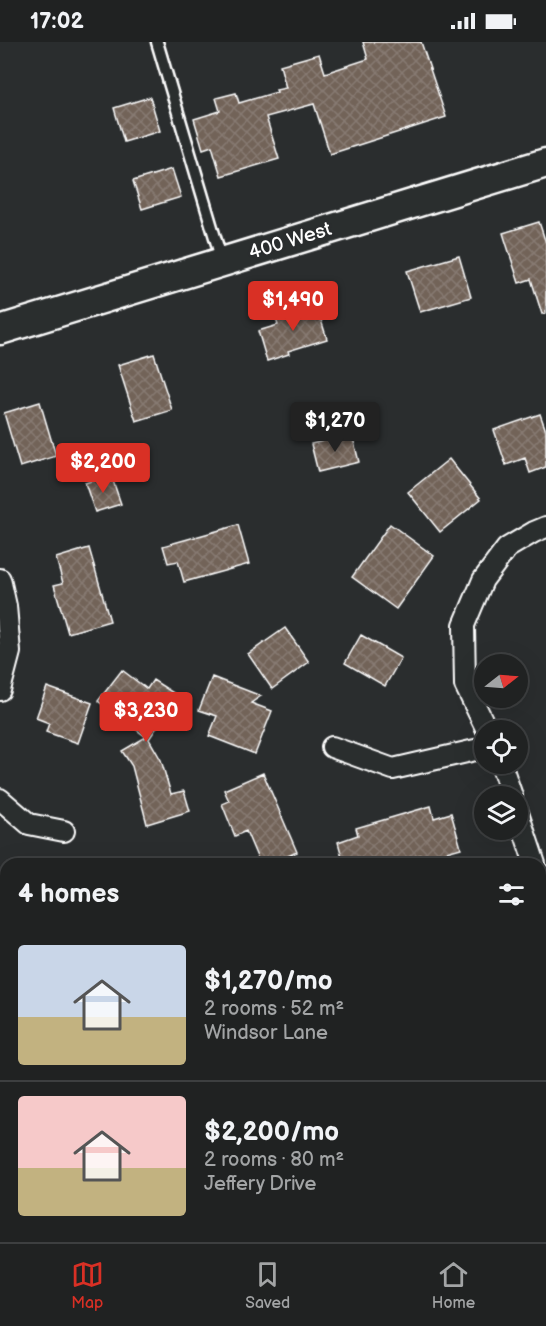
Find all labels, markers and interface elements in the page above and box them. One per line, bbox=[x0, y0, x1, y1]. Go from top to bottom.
text: 17:02 bbox=[30, 8, 84, 35]
street label: 400 West bbox=[246, 217, 334, 265]
pin: $1,490 bbox=[244, 281, 342, 332]
text: $1,490 bbox=[262, 288, 324, 312]
pin: $1,270 bbox=[286, 402, 384, 453]
text: $1,270 bbox=[305, 409, 366, 433]
pin: $2,200 bbox=[54, 443, 152, 494]
text: $2,200 bbox=[70, 450, 136, 474]
north arrow bbox=[474, 654, 528, 708]
map controls bbox=[474, 654, 528, 840]
pin: $3,230 bbox=[97, 692, 195, 743]
text: $3,230 bbox=[114, 699, 178, 723]
button: locate bbox=[474, 720, 528, 774]
button: layers bbox=[474, 786, 528, 840]
icon: filters bbox=[495, 878, 528, 911]
text: 4 homes bbox=[18, 879, 119, 910]
text: $1,270/mo bbox=[204, 966, 332, 997]
icon: home bbox=[66, 969, 138, 1041]
text: 2 rooms · 52 m² bbox=[204, 997, 344, 1021]
text: Windsor Lane bbox=[204, 1021, 328, 1045]
text: $2,200/mo bbox=[204, 1117, 339, 1148]
icon: home bbox=[66, 1120, 138, 1192]
text: 2 rooms · 80 m² bbox=[204, 1148, 344, 1172]
text: Jeffery Drive bbox=[204, 1172, 316, 1196]
tab: Map bbox=[71, 1258, 104, 1313]
tab: Saved bbox=[245, 1258, 290, 1313]
tab: Home bbox=[432, 1258, 475, 1313]

